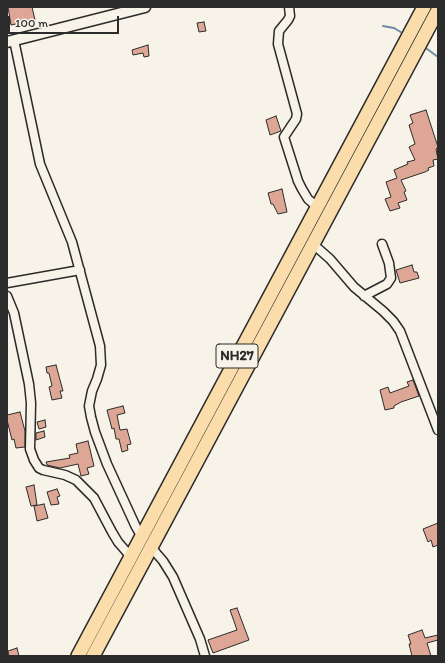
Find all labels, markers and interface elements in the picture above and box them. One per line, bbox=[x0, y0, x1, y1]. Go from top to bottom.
scale bar bbox=[10, 8, 121, 34]
text: 100 m bbox=[15, 16, 48, 30]
road number: NH27 bbox=[216, 344, 258, 368]

